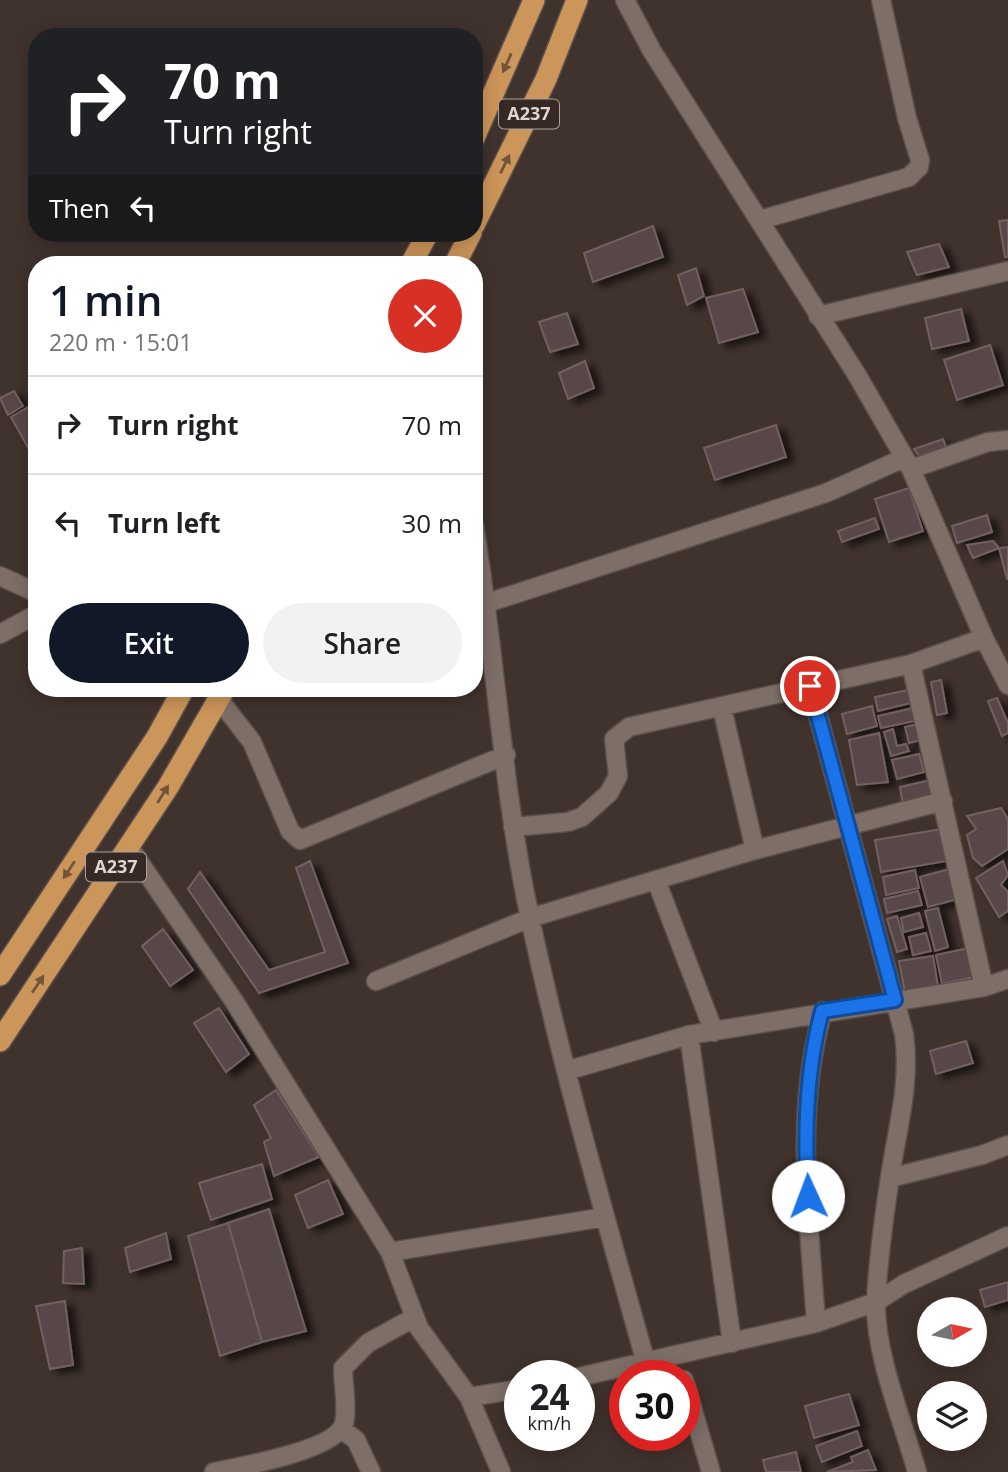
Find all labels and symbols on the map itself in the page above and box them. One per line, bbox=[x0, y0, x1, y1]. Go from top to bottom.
one-way arrow bbox=[501, 52, 512, 73]
road number: A237 bbox=[499, 100, 559, 128]
one-way arrow bbox=[499, 154, 510, 174]
pin bbox=[780, 656, 840, 716]
one-way arrow bbox=[156, 785, 169, 804]
road number: A237 bbox=[86, 852, 146, 882]
one-way arrow bbox=[63, 860, 76, 879]
one-way arrow bbox=[31, 975, 44, 994]
position arrow bbox=[771, 1159, 845, 1233]
north arrow bbox=[917, 1297, 987, 1367]
speed limit sign: 30 bbox=[609, 1360, 700, 1451]

